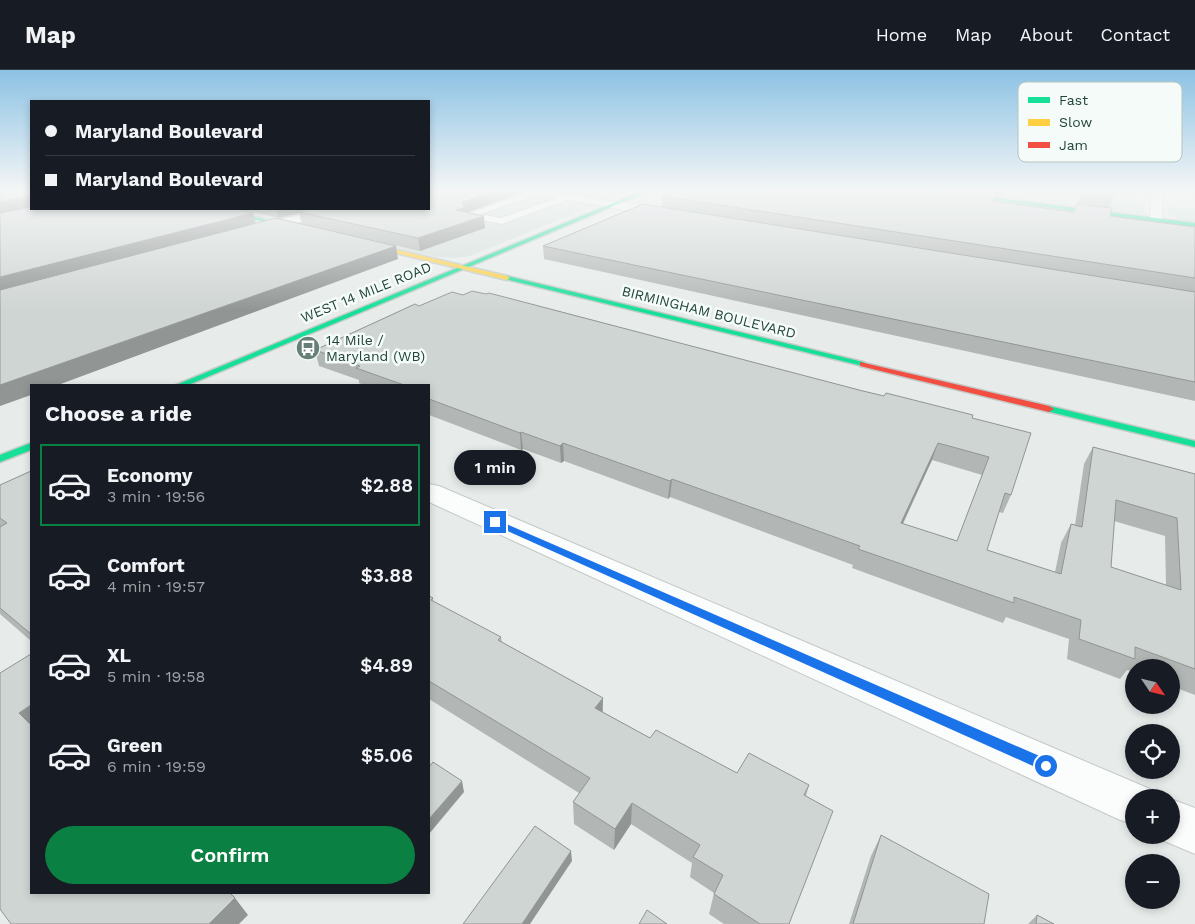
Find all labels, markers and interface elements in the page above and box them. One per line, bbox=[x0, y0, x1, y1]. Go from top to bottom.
text: Map bbox=[25, 21, 76, 49]
text: Home bbox=[876, 24, 927, 45]
text: Map bbox=[955, 24, 992, 45]
text: About bbox=[1020, 24, 1072, 45]
text: Contact bbox=[1100, 24, 1170, 45]
legend bbox=[1018, 82, 1182, 162]
text: Fast bbox=[1059, 92, 1088, 108]
text: Slow bbox=[1059, 114, 1092, 130]
text: Maryland Boulevard bbox=[75, 120, 263, 143]
text: Jam bbox=[1059, 137, 1088, 153]
text: Maryland Boulevard bbox=[75, 168, 263, 191]
street label: WEST 14 MILE ROAD bbox=[298, 259, 434, 325]
street label: BIRMINGHAM BOULEVARD bbox=[620, 283, 798, 341]
place label: 14 Mile / Maryland (WB) bbox=[326, 332, 425, 364]
bus stop icon: 14 Mile / Maryland (WB) bbox=[295, 335, 321, 361]
text: Choose a ride bbox=[45, 401, 192, 426]
callout: 1 min bbox=[454, 450, 536, 484]
text: 1 min bbox=[474, 458, 516, 477]
icon: car bbox=[47, 463, 92, 508]
text: Economy bbox=[107, 464, 192, 487]
text: $2.88 bbox=[361, 474, 413, 497]
text: 3 min · 19:56 bbox=[107, 487, 205, 506]
route end bbox=[484, 511, 506, 533]
icon: car bbox=[47, 553, 92, 598]
text: Comfort bbox=[107, 554, 185, 577]
text: $3.88 bbox=[361, 564, 413, 587]
text: 4 min · 19:57 bbox=[107, 577, 205, 596]
icon: car bbox=[47, 643, 92, 688]
text: XL bbox=[107, 644, 131, 667]
text: $4.89 bbox=[360, 654, 413, 677]
north arrow bbox=[1125, 659, 1180, 714]
map controls bbox=[1125, 659, 1180, 909]
text: 5 min · 19:58 bbox=[107, 667, 205, 686]
button: locate bbox=[1125, 724, 1180, 779]
icon: car bbox=[47, 733, 92, 778]
text: Green bbox=[107, 734, 163, 757]
text: $5.06 bbox=[361, 744, 413, 767]
route start bbox=[1035, 755, 1057, 777]
text: 6 min · 19:59 bbox=[107, 757, 206, 776]
button: + bbox=[1125, 789, 1180, 844]
button: Confirm bbox=[45, 826, 415, 884]
button: − bbox=[1125, 854, 1180, 909]

